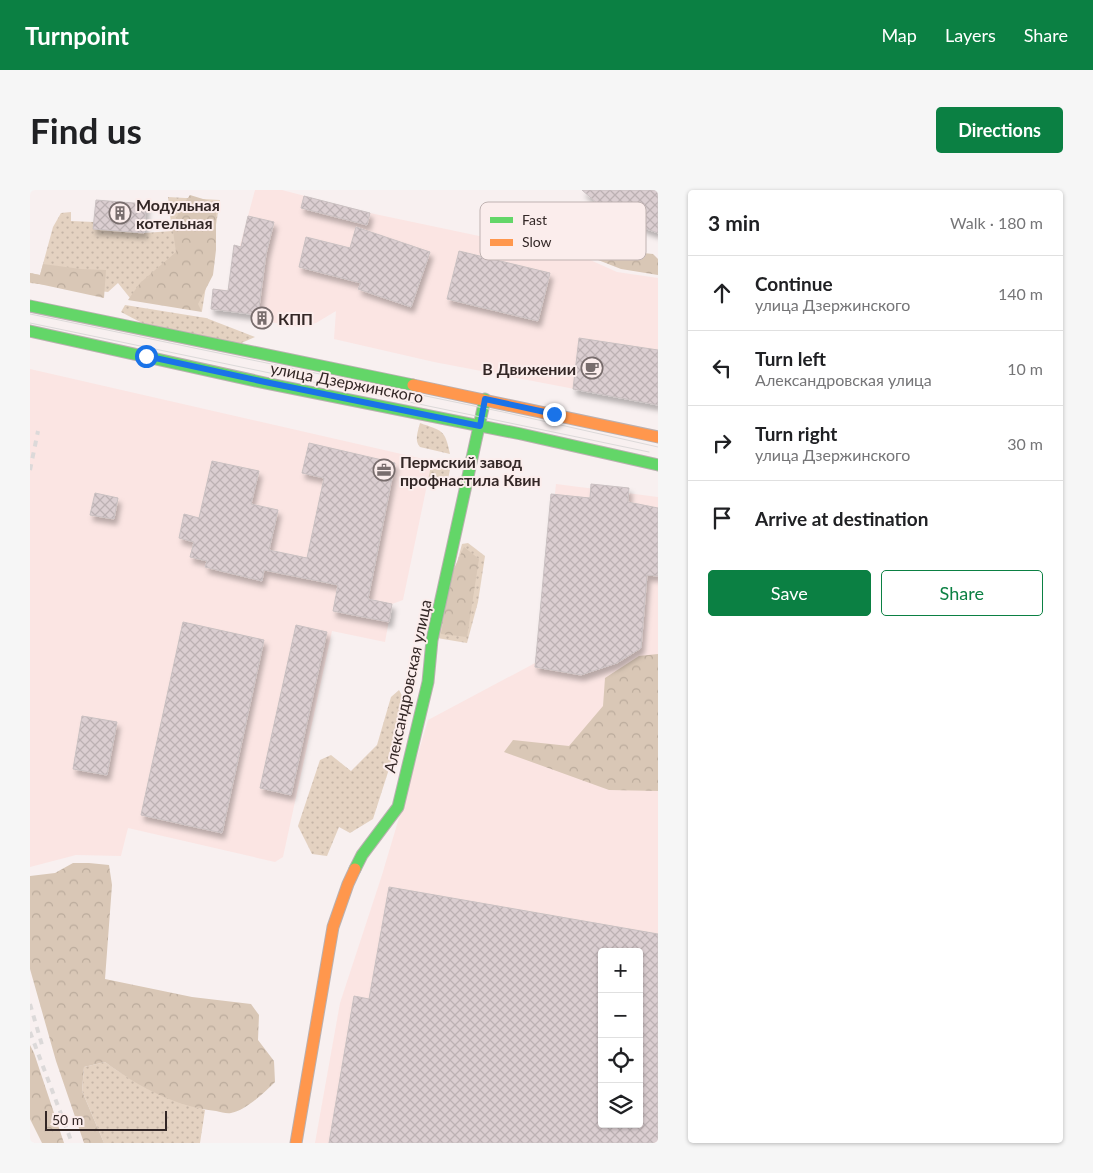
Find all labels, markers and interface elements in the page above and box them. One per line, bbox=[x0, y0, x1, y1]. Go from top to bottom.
text: Turnpoint bbox=[25, 21, 129, 50]
text: Map bbox=[881, 24, 917, 46]
text: Layers bbox=[945, 24, 996, 46]
text: Share bbox=[1024, 24, 1068, 46]
button: Directions bbox=[936, 107, 1063, 153]
text: Find us bbox=[30, 109, 142, 151]
place label: Модульная котельная bbox=[136, 195, 220, 232]
building icon: Модульная котельная bbox=[108, 201, 132, 225]
legend bbox=[480, 202, 646, 260]
text: 3 min bbox=[708, 210, 760, 235]
text: Fast bbox=[522, 211, 547, 228]
text: Walk · 180 m bbox=[950, 213, 1043, 232]
text: Slow bbox=[522, 233, 552, 250]
text: Continue bbox=[755, 272, 833, 295]
icon: ahead bbox=[708, 279, 736, 307]
text: 140 m bbox=[998, 284, 1043, 303]
text: улица Дзержинского bbox=[755, 295, 910, 314]
building icon: КПП bbox=[250, 306, 274, 330]
place label: КПП bbox=[278, 309, 313, 328]
route start bbox=[135, 345, 158, 368]
text: Turn left bbox=[755, 347, 826, 370]
icon: left bbox=[708, 354, 736, 382]
cafe icon: В Движении bbox=[580, 356, 604, 380]
street label: улица Дзержинского bbox=[269, 358, 425, 406]
place label: В Движении bbox=[482, 359, 576, 378]
text: 10 m bbox=[1007, 359, 1043, 378]
text: Александровская улица bbox=[755, 370, 932, 389]
route end bbox=[543, 403, 566, 426]
text: Turn right bbox=[755, 422, 837, 445]
icon: right bbox=[708, 429, 736, 457]
text: 30 m bbox=[1007, 434, 1043, 453]
text: улица Дзержинского bbox=[755, 445, 910, 464]
place label: Пермский завод профнастила Квин bbox=[400, 452, 541, 489]
office icon: Пермский завод профнастила Квин bbox=[372, 458, 396, 482]
icon: arrive bbox=[708, 504, 736, 532]
text: Arrive at destination bbox=[755, 507, 928, 530]
button: Save bbox=[708, 570, 871, 616]
button: Share bbox=[881, 570, 1043, 616]
street label: Александровская улица bbox=[379, 598, 435, 774]
map controls bbox=[598, 948, 643, 1128]
button: + bbox=[598, 948, 643, 993]
button: − bbox=[598, 993, 643, 1038]
button: locate bbox=[598, 1038, 643, 1083]
button: layers bbox=[598, 1083, 643, 1128]
scale bar bbox=[45, 1108, 168, 1131]
text: 50 m bbox=[52, 1111, 83, 1128]

